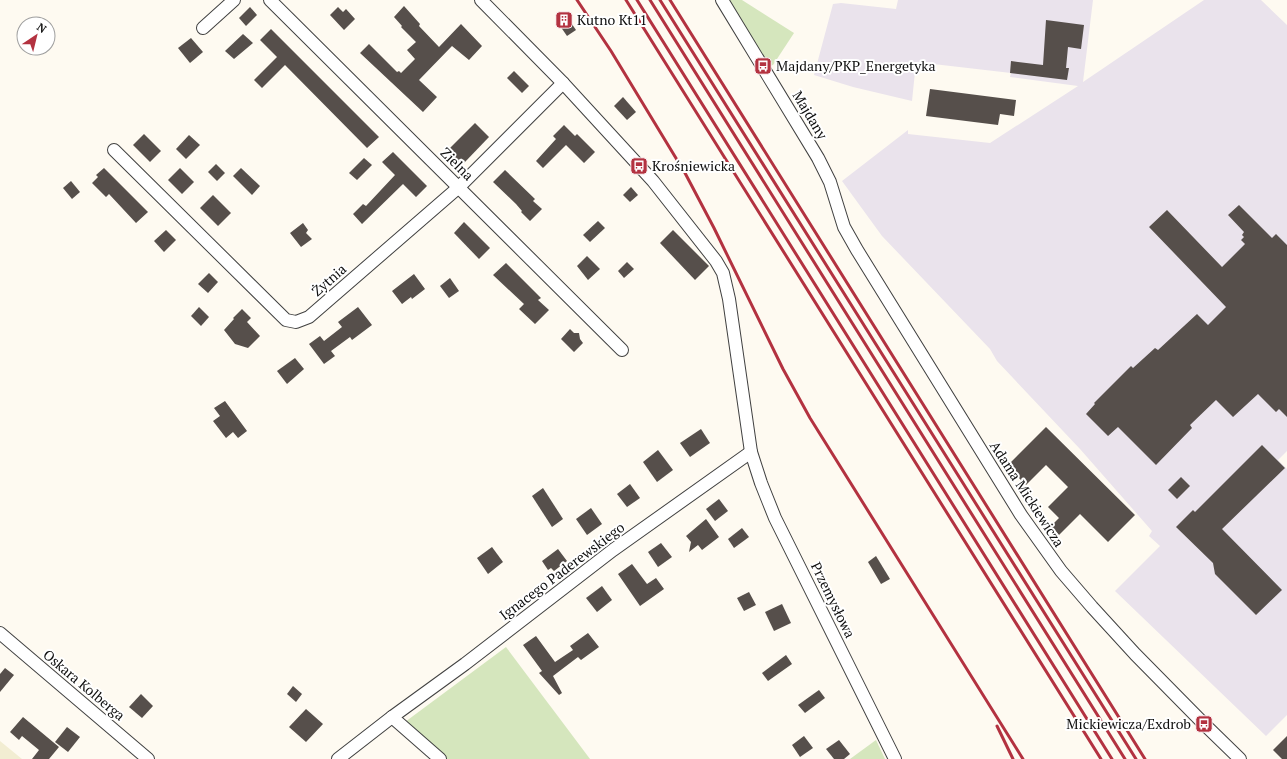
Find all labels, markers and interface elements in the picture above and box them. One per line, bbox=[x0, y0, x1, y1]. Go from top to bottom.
building icon: Kutno Kt11 bbox=[554, 10, 574, 30]
place label: Kutno Kt11 bbox=[577, 10, 647, 29]
north arrow bbox=[16, 16, 56, 56]
text: N bbox=[34, 20, 50, 36]
bus stop icon: Majdany/PKP_Energetyka bbox=[753, 56, 773, 76]
place label: Majdany/PKP_Energetyka bbox=[776, 56, 936, 75]
street label: Majdany bbox=[789, 87, 833, 143]
street label: Zielna bbox=[437, 143, 478, 184]
bus stop icon: Krośniewicka bbox=[629, 156, 649, 176]
place label: Krośniewicka bbox=[652, 156, 735, 175]
street label: Żytnia bbox=[307, 259, 350, 300]
street label: Adama Mickiewicza bbox=[986, 437, 1069, 550]
street label: Ignacego Paderewskiego bbox=[495, 517, 628, 624]
street label: Przemysłowa bbox=[807, 559, 860, 641]
street label: Oskara Kolberga bbox=[39, 645, 129, 724]
place label: Mickiewicza/Exdrob bbox=[1066, 714, 1191, 733]
bus stop icon: Mickiewicza/Exdrob bbox=[1194, 714, 1214, 734]

